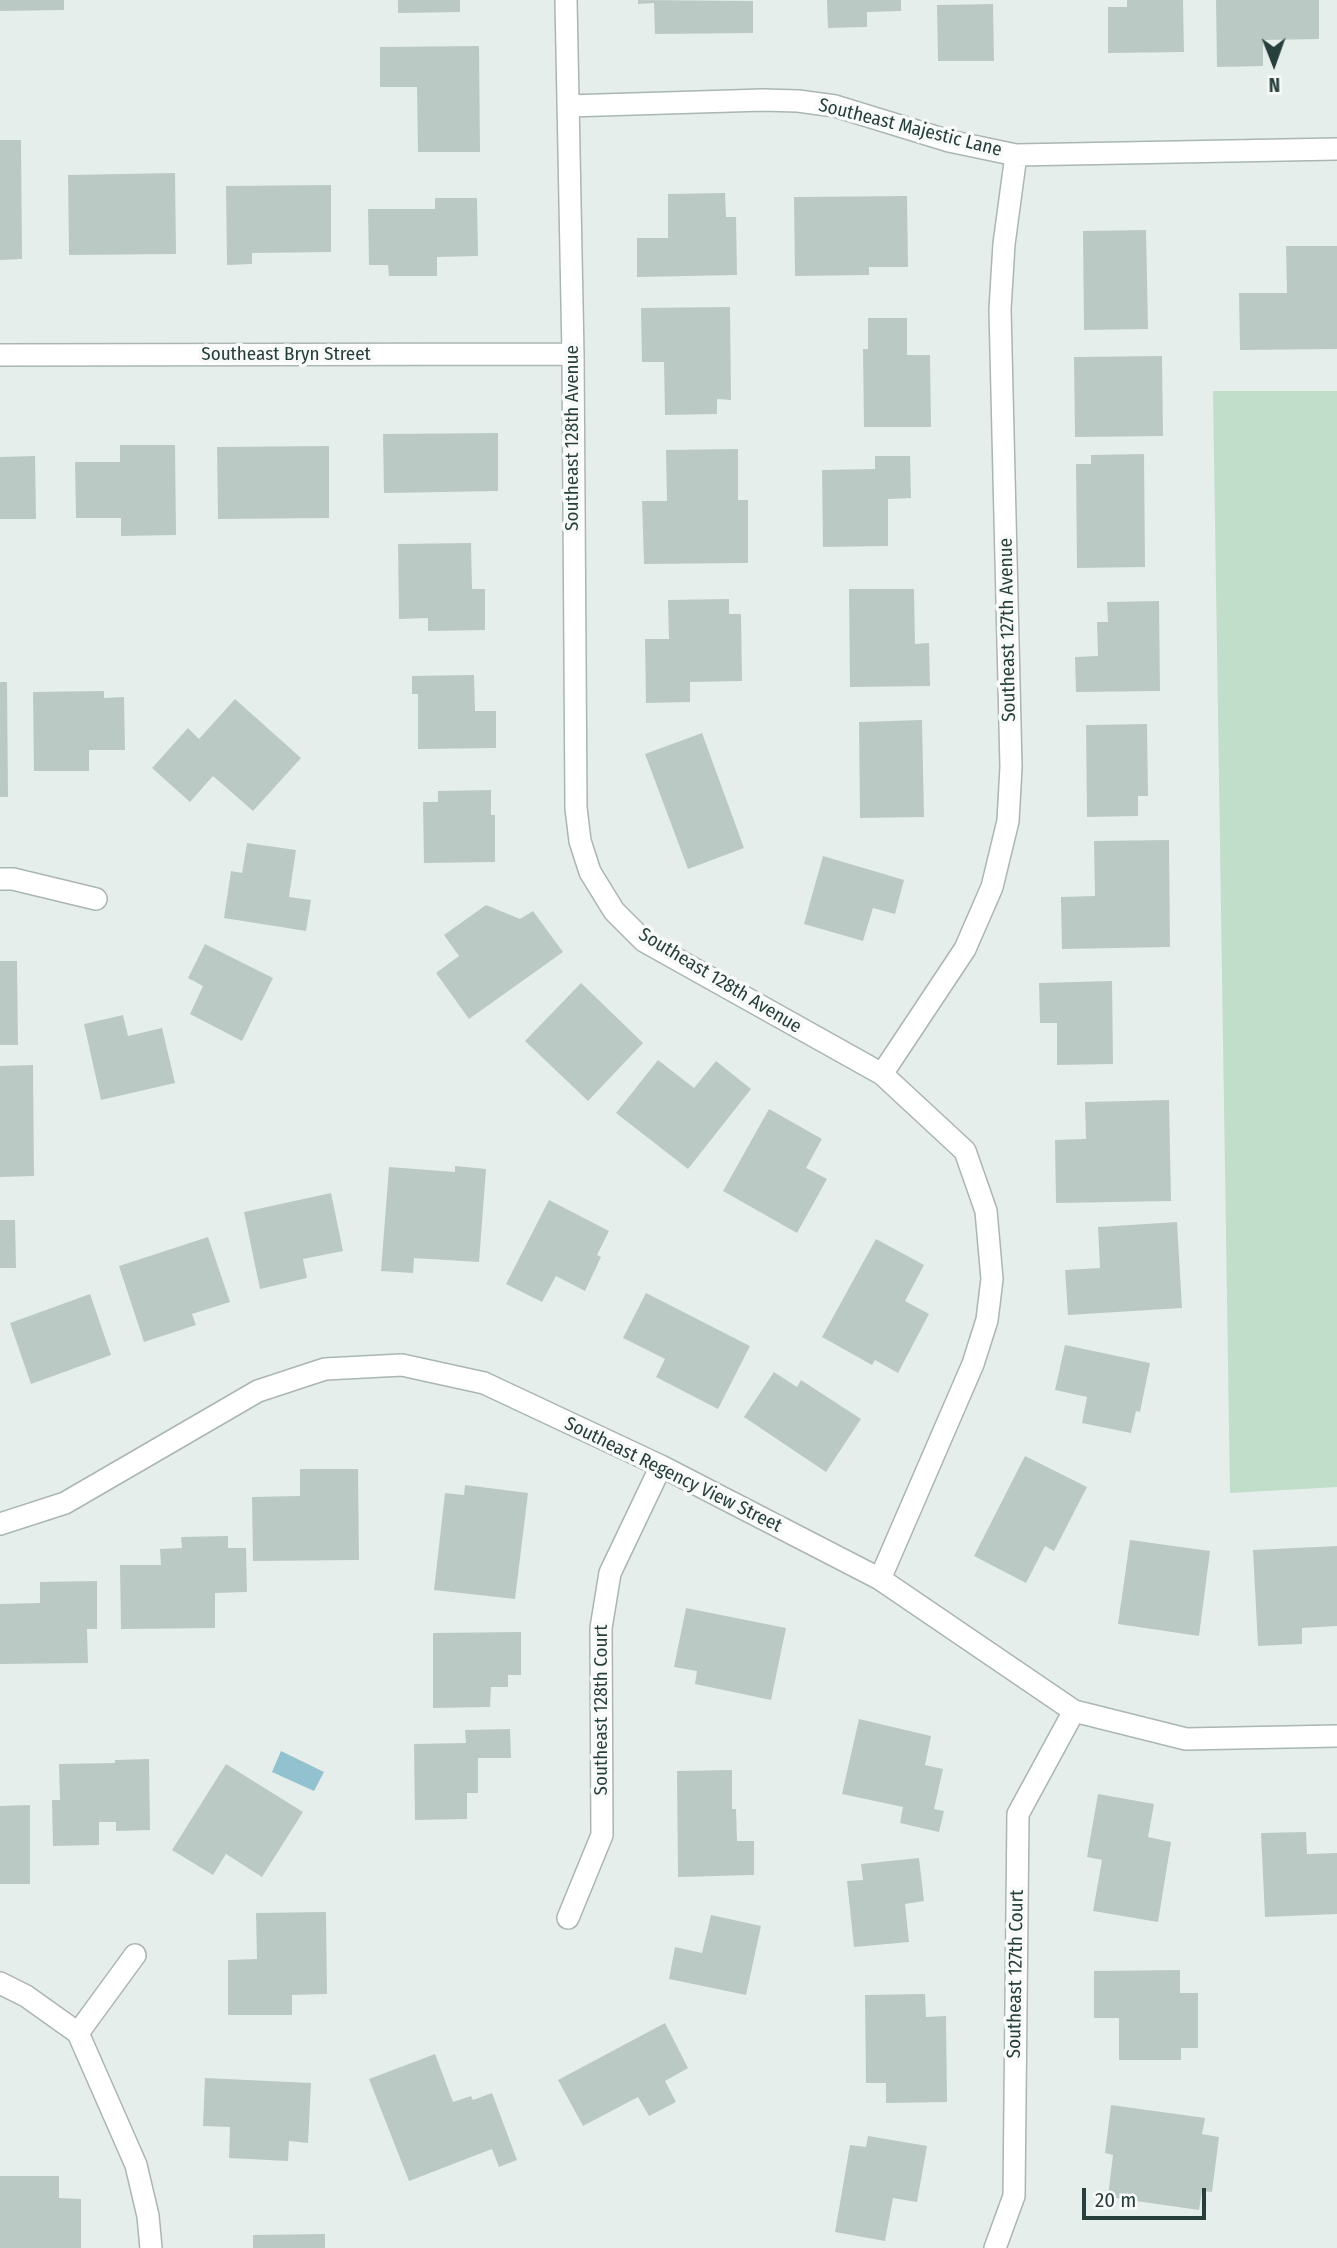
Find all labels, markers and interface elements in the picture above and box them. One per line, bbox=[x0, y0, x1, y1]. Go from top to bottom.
north arrow bbox=[1239, 28, 1309, 98]
text: N bbox=[1268, 73, 1280, 96]
street label: Southeast Majestic Lane bbox=[816, 94, 1004, 162]
street label: Southeast Bryn Street bbox=[201, 344, 371, 366]
street label: Southeast 128th Avenue bbox=[562, 345, 584, 531]
street label: Southeast 127th Avenue bbox=[995, 538, 1021, 722]
street label: Southeast 128th Avenue bbox=[634, 923, 806, 1039]
street label: Southeast Regency View Street bbox=[561, 1412, 785, 1538]
street label: Southeast 128th Court bbox=[591, 1625, 613, 1795]
street label: Southeast 127th Court bbox=[1003, 1889, 1029, 2059]
scale bar bbox=[1085, 2174, 1209, 2218]
text: 20 m bbox=[1095, 2187, 1136, 2213]

